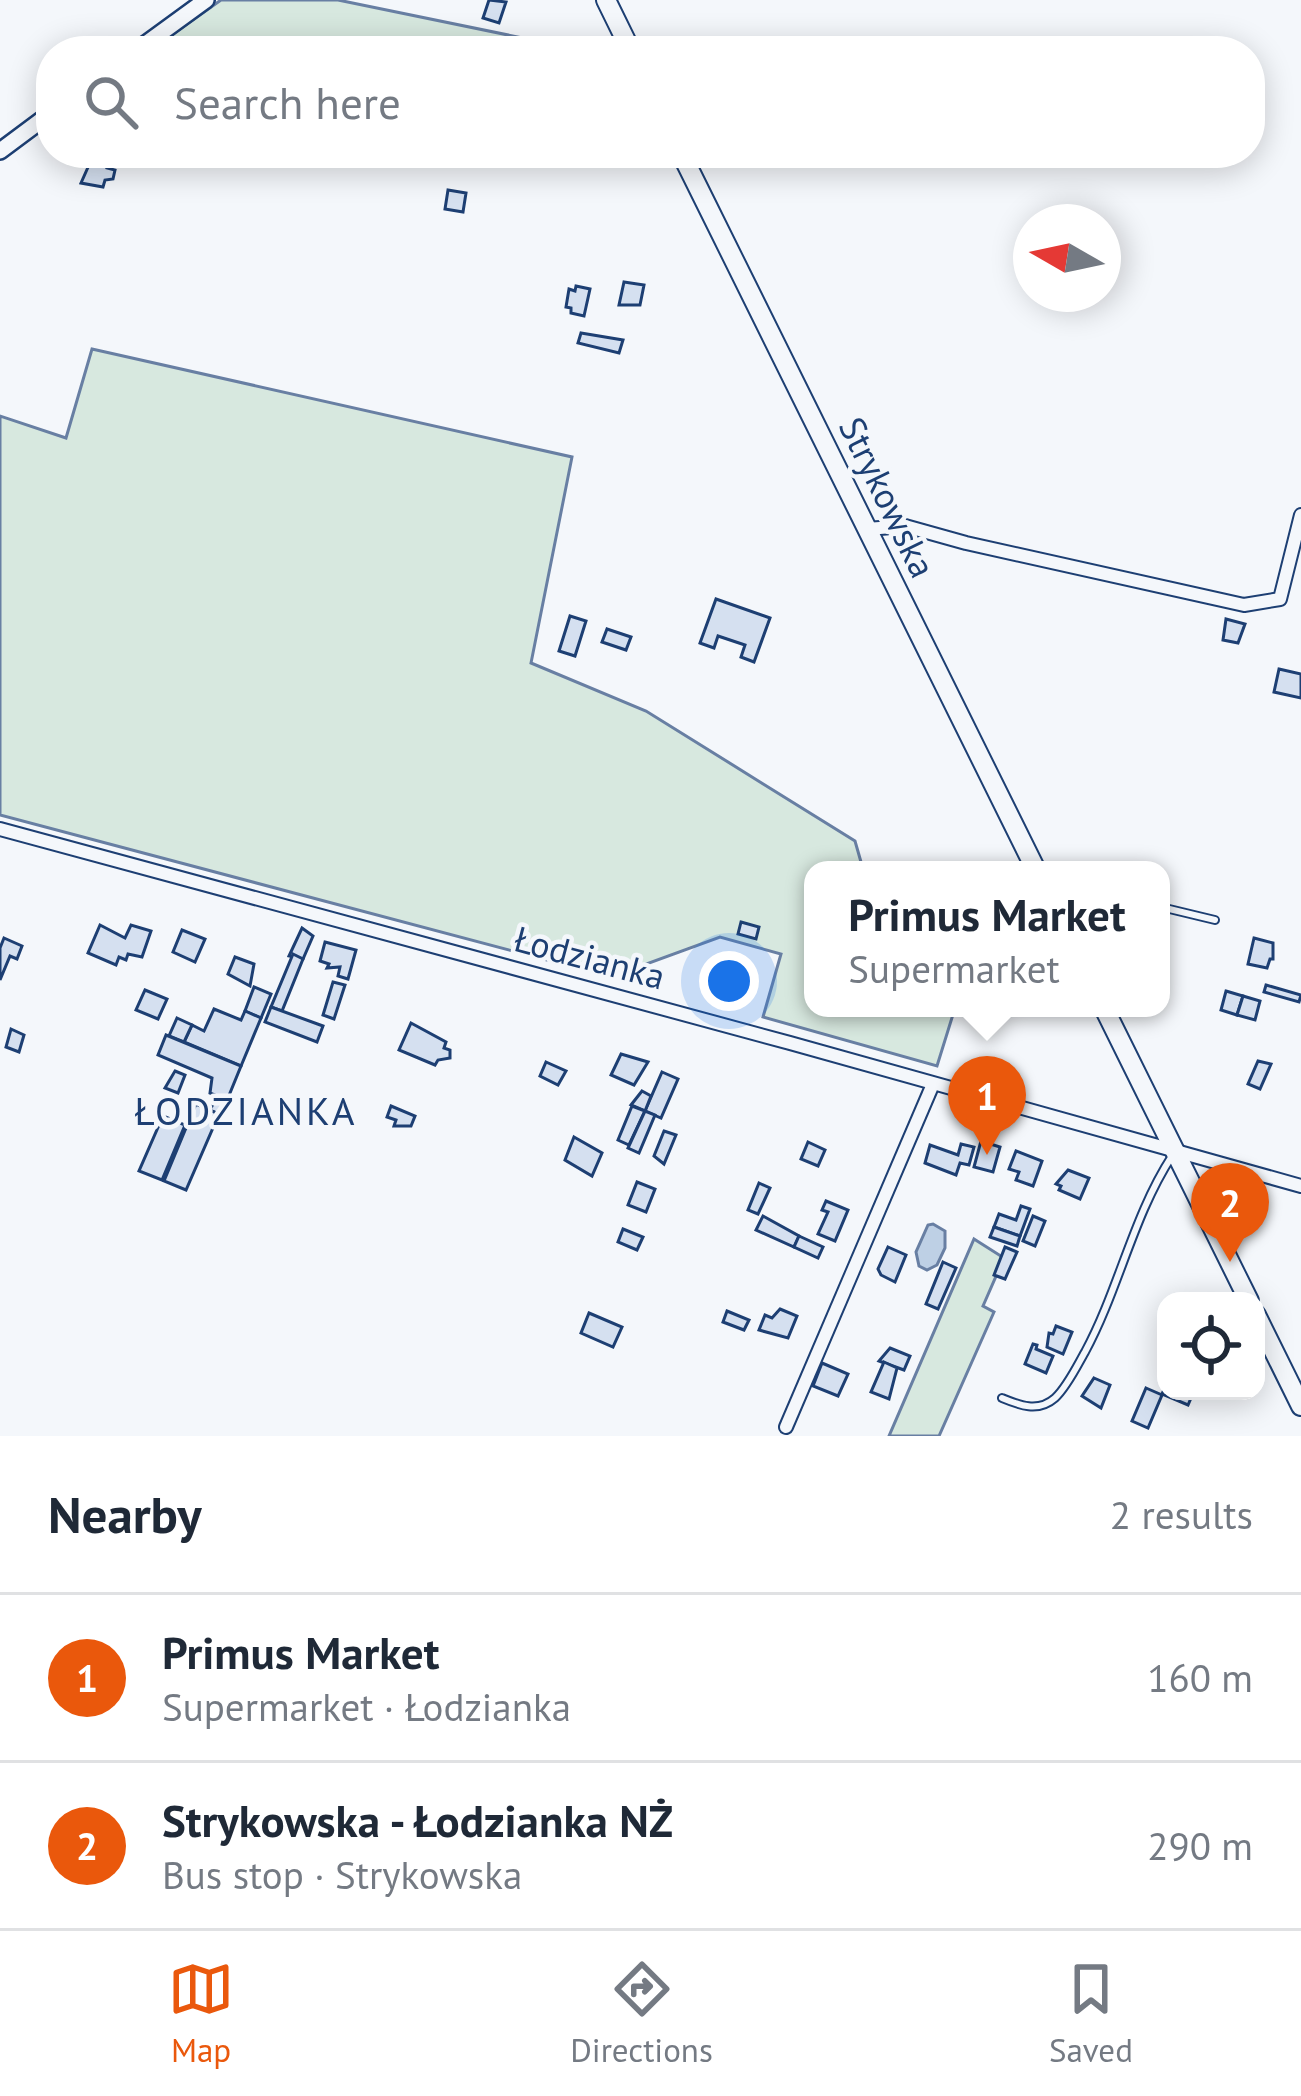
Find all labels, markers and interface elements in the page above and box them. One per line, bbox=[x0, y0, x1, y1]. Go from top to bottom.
search box bbox=[36, 36, 1265, 168]
icon: search bbox=[78, 69, 144, 135]
text: Search here bbox=[174, 73, 401, 131]
north arrow bbox=[1013, 204, 1121, 312]
street label: Strykowska bbox=[829, 409, 947, 585]
popup bbox=[804, 861, 1170, 1017]
text: Primus Market bbox=[848, 885, 1126, 943]
street label: Łodzianka bbox=[510, 914, 670, 1000]
text: Supermarket bbox=[848, 943, 1060, 994]
your location bbox=[699, 951, 759, 1011]
pin: 1 bbox=[948, 1056, 1026, 1155]
district label: ŁODZIANKA bbox=[135, 1085, 357, 1136]
pin: 2 bbox=[1191, 1163, 1269, 1262]
map controls bbox=[1157, 1292, 1265, 1400]
button: locate bbox=[1157, 1292, 1265, 1400]
text: Nearby bbox=[48, 1481, 202, 1547]
text: 2 results bbox=[1110, 1489, 1253, 1540]
text: Primus Market bbox=[162, 1623, 439, 1681]
text: 1 bbox=[76, 1652, 98, 1703]
text: 160 m bbox=[1147, 1652, 1253, 1703]
text: Supermarket · Łodzianka bbox=[162, 1681, 571, 1732]
text: Strykowska - Łodzianka NŻ bbox=[162, 1791, 673, 1849]
text: 2 bbox=[76, 1820, 98, 1871]
text: 290 m bbox=[1147, 1820, 1253, 1871]
text: Bus stop · Strykowska bbox=[162, 1849, 522, 1900]
tab: Map bbox=[168, 1956, 234, 2071]
tab: Directions bbox=[570, 1956, 713, 2071]
tab: Saved bbox=[1049, 1956, 1133, 2071]

